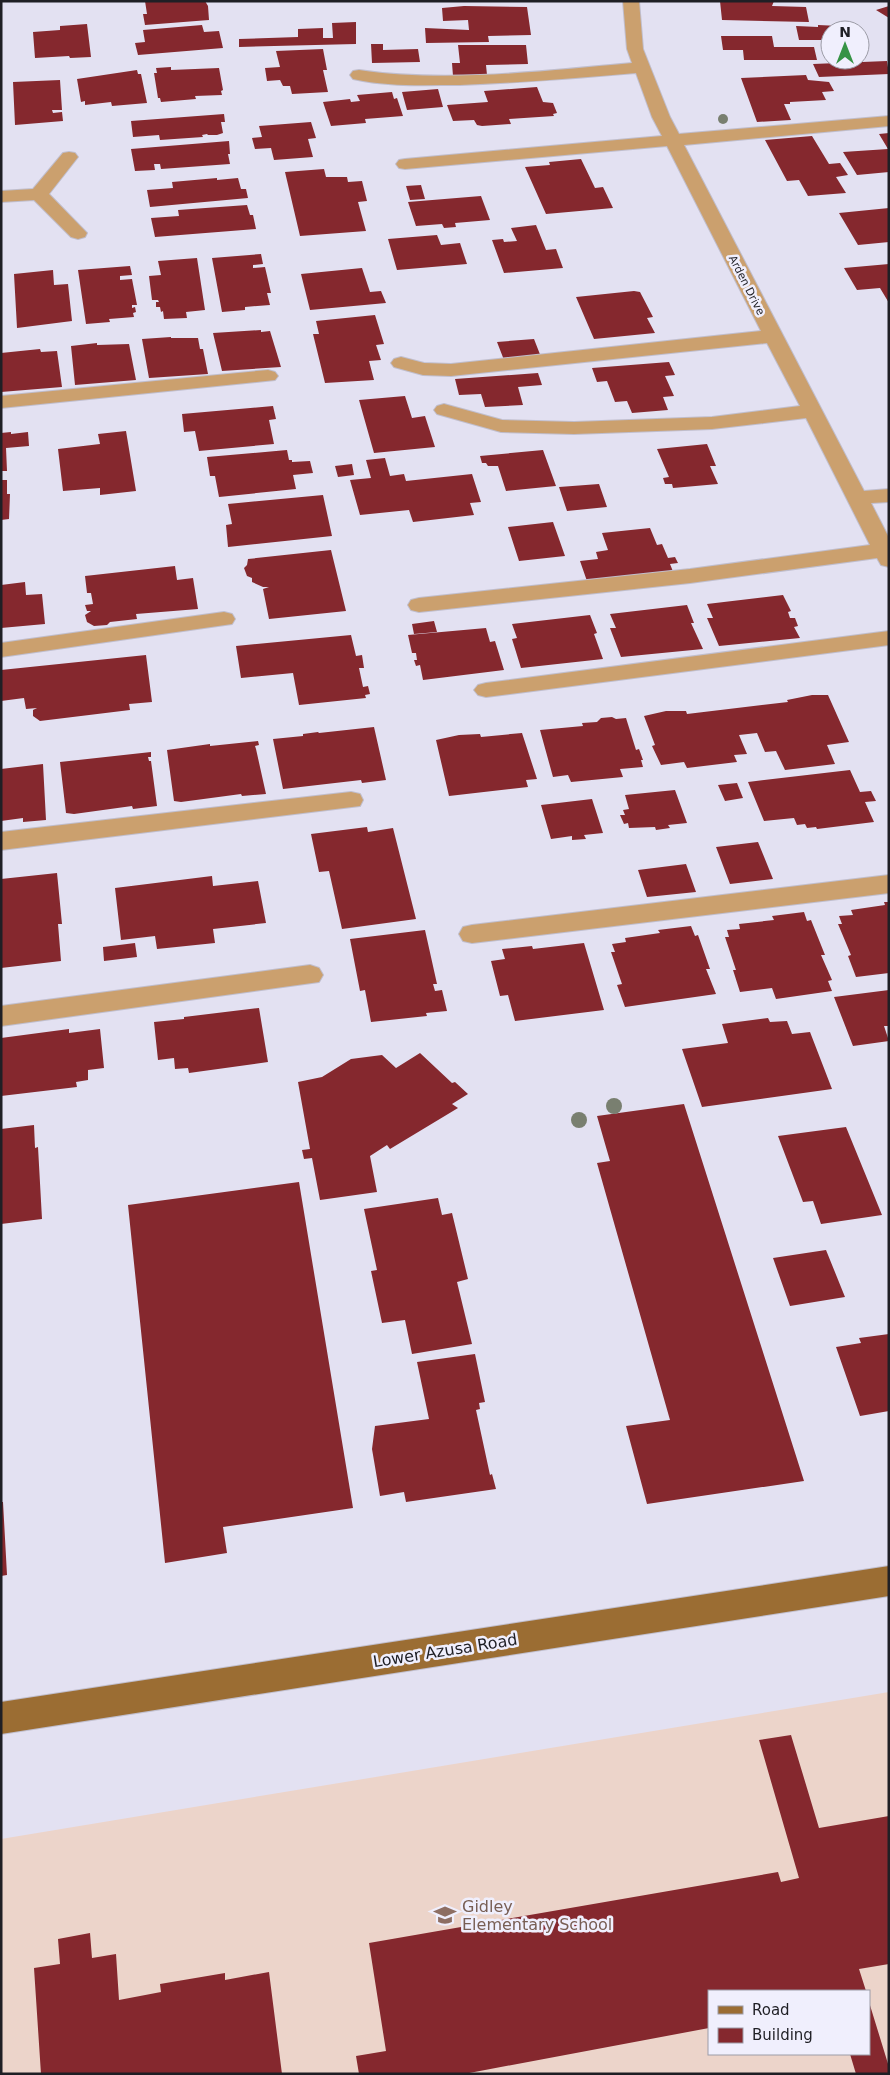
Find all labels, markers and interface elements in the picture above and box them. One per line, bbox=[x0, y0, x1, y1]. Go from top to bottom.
north arrow bbox=[820, 20, 870, 70]
text: N bbox=[839, 24, 851, 40]
street label: Arden Drive bbox=[726, 253, 767, 318]
street label: Lower Azusa Road bbox=[372, 1630, 519, 1671]
place label: Gidley Elementary School bbox=[462, 1897, 612, 1934]
school or university icon: Gidley Elementary School bbox=[432, 1902, 458, 1928]
legend bbox=[708, 1990, 870, 2055]
text: Road bbox=[752, 2001, 790, 2019]
text: Building bbox=[752, 2026, 813, 2044]

